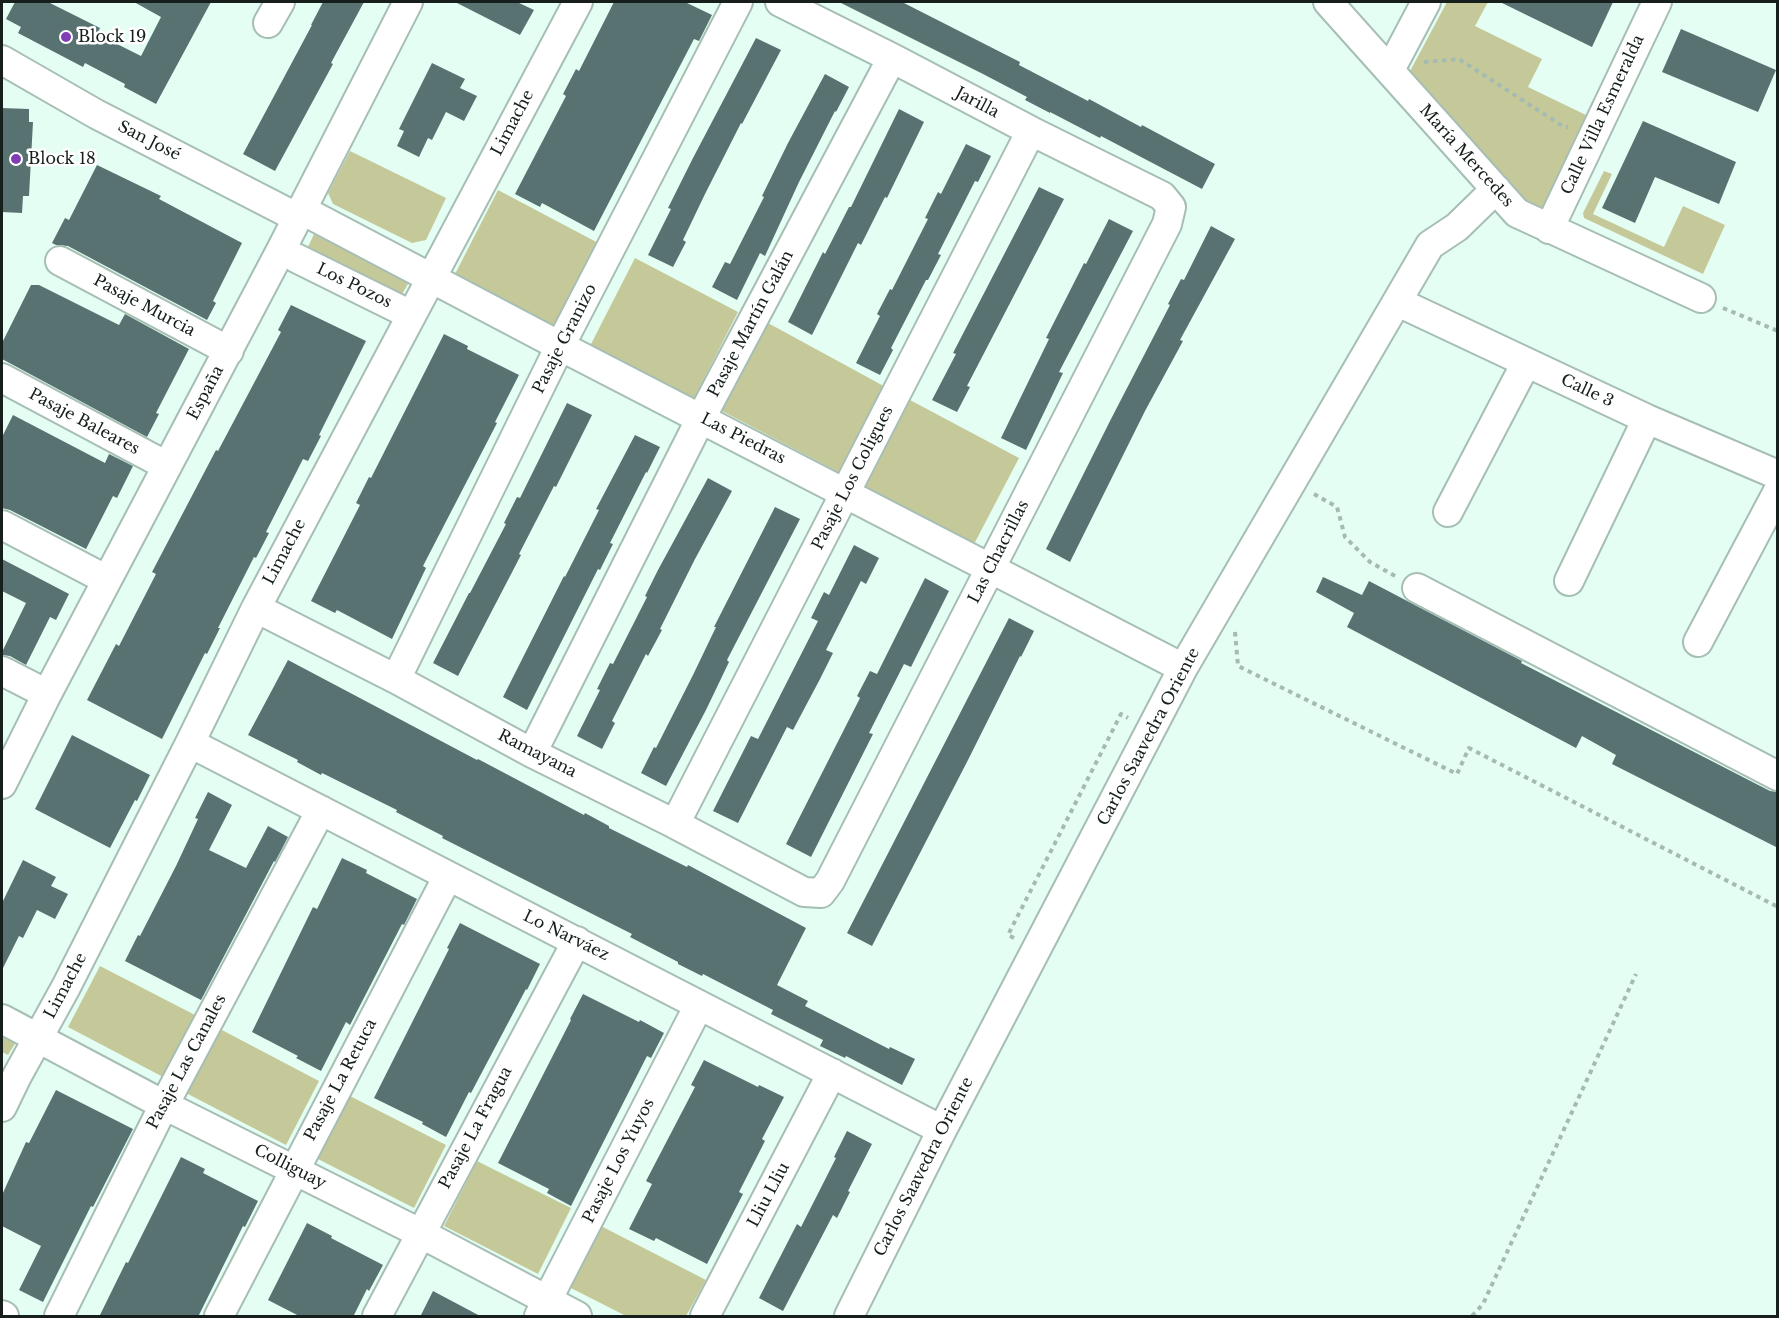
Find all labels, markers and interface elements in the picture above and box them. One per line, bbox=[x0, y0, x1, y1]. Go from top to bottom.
place label: Block 19 bbox=[78, 27, 146, 47]
marker: Block 19 bbox=[59, 30, 73, 44]
street label: Calle Villa Esmeralda bbox=[1558, 32, 1648, 198]
street label: Jarilla bbox=[952, 83, 1002, 123]
street label: Limache bbox=[488, 87, 538, 159]
street label: María Mercedes bbox=[1415, 101, 1517, 211]
street label: San José bbox=[115, 117, 183, 165]
place label: Block 18 bbox=[28, 149, 96, 169]
marker: Block 18 bbox=[9, 152, 23, 166]
street label: Pasaje Martín Galán bbox=[704, 247, 798, 401]
street label: Los Pozos bbox=[313, 260, 395, 312]
street label: Pasaje Murcia bbox=[90, 271, 198, 341]
street label: Pasaje Granizo bbox=[529, 281, 601, 397]
street label: España bbox=[184, 363, 228, 423]
street label: Calle 3 bbox=[1558, 371, 1616, 411]
street label: Pasaje Baleares bbox=[25, 385, 143, 459]
street label: Pasaje Los Coligues bbox=[808, 403, 898, 553]
street label: Las Piedras bbox=[697, 409, 789, 469]
street label: Las Chacrillas bbox=[965, 497, 1033, 607]
street label: Limache bbox=[260, 516, 310, 588]
street label: Carlos Saavedra Oriente bbox=[1094, 645, 1204, 829]
street label: Ramayana bbox=[494, 726, 580, 782]
street label: Lo Narváez bbox=[520, 907, 612, 965]
street label: Limache bbox=[41, 950, 91, 1022]
street label: Pasaje Las Canales bbox=[143, 991, 231, 1133]
street label: Pasaje La Retuca bbox=[301, 1016, 381, 1144]
street label: Pasaje La Fragua bbox=[436, 1064, 516, 1192]
street label: Carlos Saavedra Oriente bbox=[870, 1074, 978, 1260]
street label: Pasaje Los Yuyos bbox=[579, 1095, 659, 1227]
street label: Colliguay bbox=[251, 1141, 329, 1193]
street label: Lliu Lliu bbox=[744, 1159, 794, 1231]

